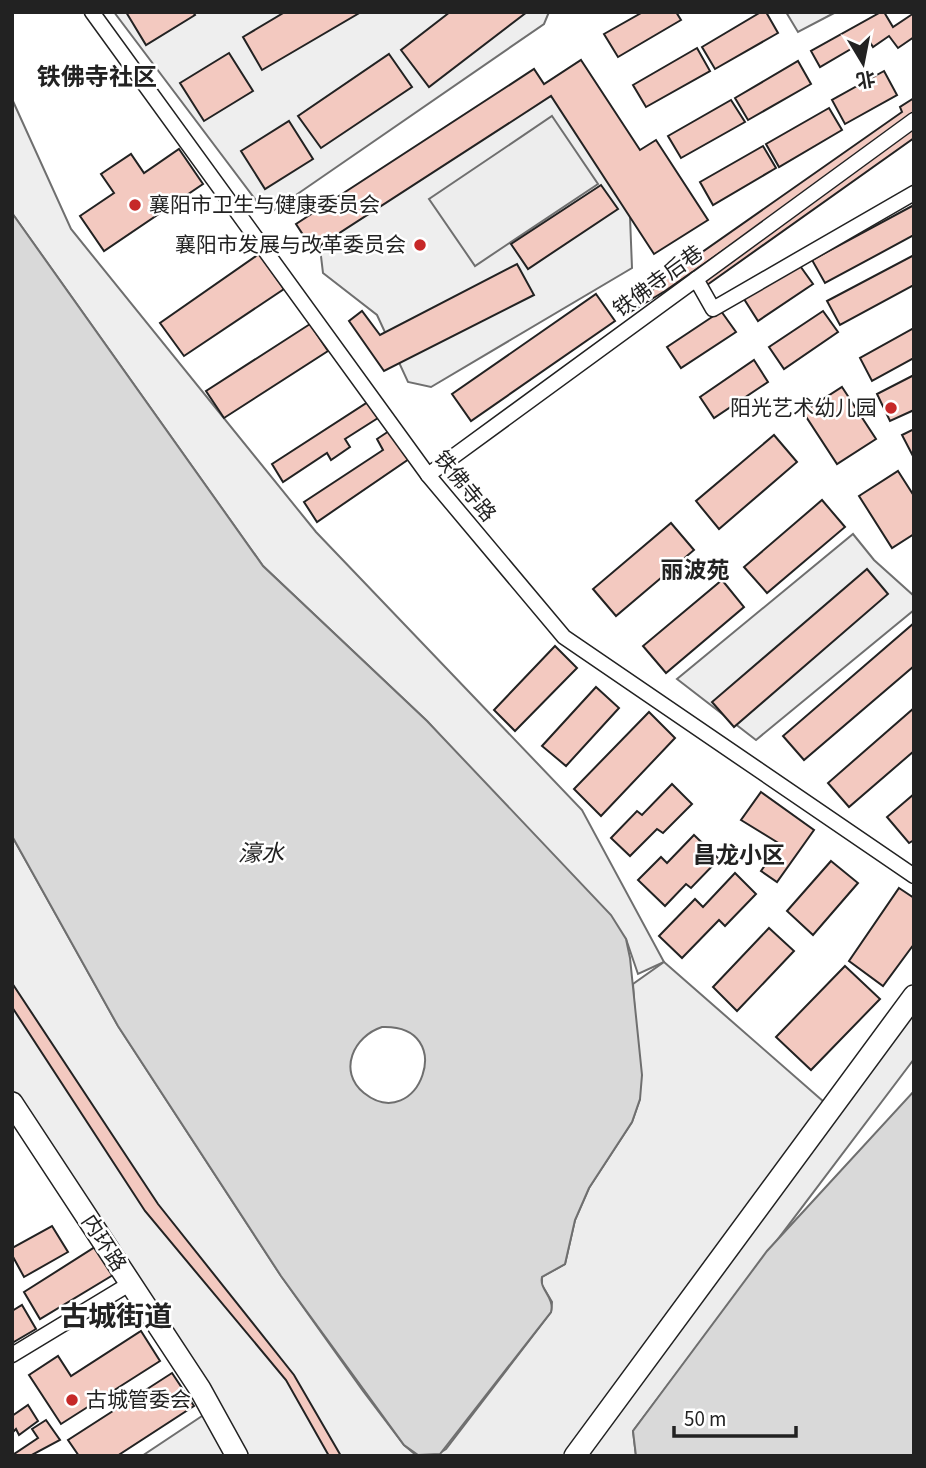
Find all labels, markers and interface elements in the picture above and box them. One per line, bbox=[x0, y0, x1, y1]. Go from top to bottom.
north arrow bbox=[828, 28, 898, 98]
district label: 铁佛寺社区 bbox=[37, 60, 157, 95]
text: 北 bbox=[854, 63, 877, 93]
place label: 襄阳市卫生与健康委员会 bbox=[149, 190, 380, 220]
marker: 襄阳市卫生与健康委员会 bbox=[127, 197, 143, 213]
place label: 襄阳市发展与改革委员会 bbox=[175, 230, 406, 260]
marker: 襄阳市发展与改革委员会 bbox=[412, 237, 428, 253]
street label: 铁佛寺后巷 bbox=[607, 238, 709, 324]
place label: 阳光艺术幼儿园 bbox=[730, 393, 877, 423]
marker: 阳光艺术幼儿园 bbox=[883, 400, 899, 416]
street label: 铁佛寺路 bbox=[427, 444, 503, 528]
district label: 丽波苑 bbox=[661, 554, 730, 587]
water label: 濠水 bbox=[238, 837, 285, 870]
district label: 昌龙小区 bbox=[693, 839, 785, 872]
street label: 内环路 bbox=[74, 1208, 134, 1278]
district label: 古城街道 bbox=[60, 1297, 172, 1337]
place label: 古城管委会 bbox=[86, 1385, 191, 1415]
marker: 古城管委会 bbox=[64, 1392, 80, 1408]
scale bar bbox=[674, 1394, 796, 1438]
text: 50 m bbox=[684, 1404, 726, 1434]

